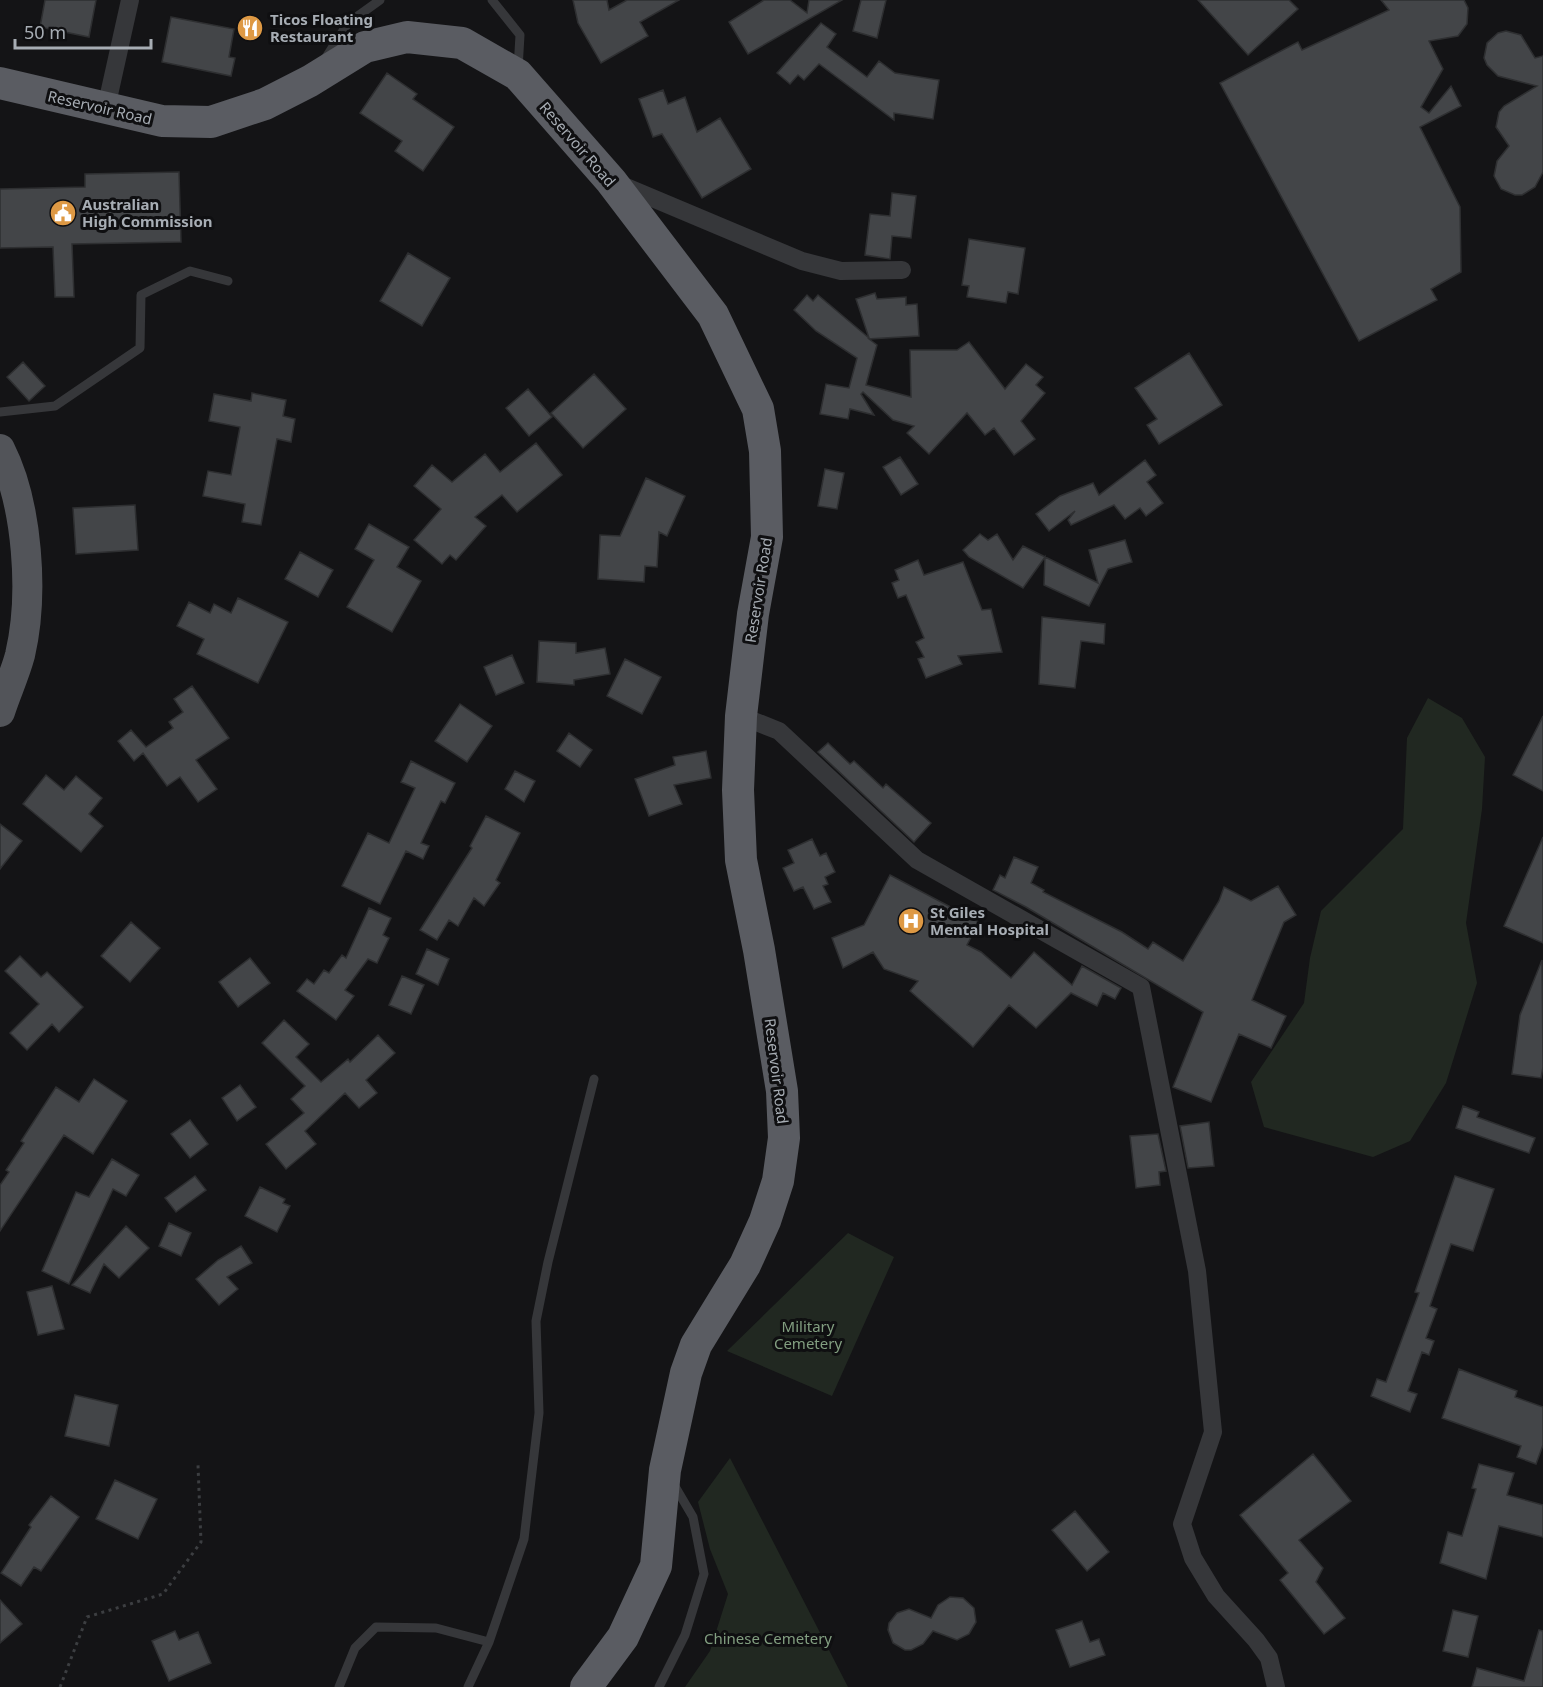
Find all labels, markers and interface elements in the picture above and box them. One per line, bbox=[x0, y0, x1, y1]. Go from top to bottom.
place label: Ticos Floating Restaurant bbox=[270, 9, 373, 46]
scale bar bbox=[15, 12, 152, 50]
restaurant icon: Ticos Floating Restaurant bbox=[235, 13, 265, 43]
text: 50 m bbox=[24, 20, 66, 44]
street label: Reservoir Road bbox=[46, 85, 154, 129]
street label: Reservoir Road bbox=[536, 97, 620, 191]
place label: Australian High Commission bbox=[82, 194, 213, 231]
public building icon: Australian High Commission bbox=[48, 198, 78, 228]
street label: Reservoir Road bbox=[740, 536, 776, 644]
place label: St Giles Mental Hospital bbox=[930, 902, 1049, 939]
hospital icon: St Giles Mental Hospital bbox=[896, 906, 926, 936]
street label: Reservoir Road bbox=[761, 1017, 793, 1125]
park label: Military Cemetery bbox=[774, 1316, 842, 1353]
park label: Chinese Cemetery bbox=[704, 1628, 832, 1648]

